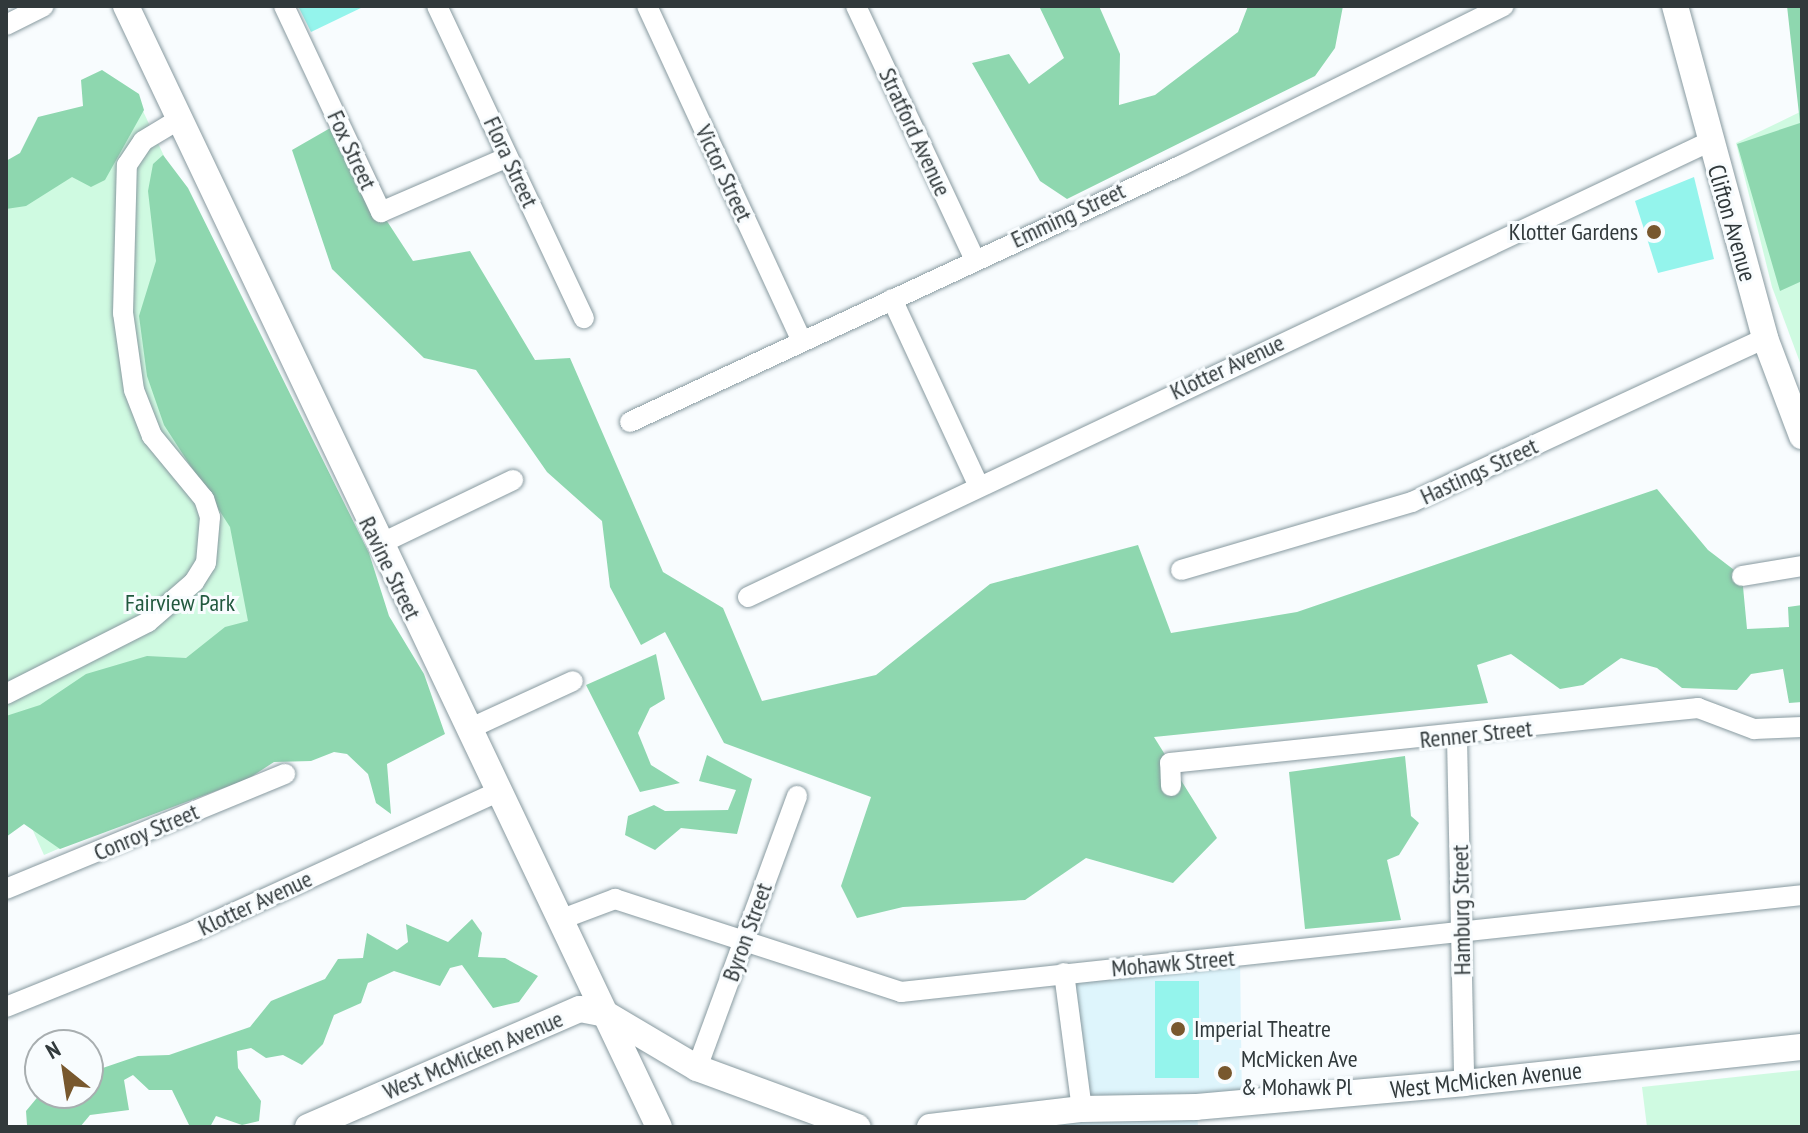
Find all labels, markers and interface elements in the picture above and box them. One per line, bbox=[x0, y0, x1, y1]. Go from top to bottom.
street label: Stratford Avenue bbox=[873, 63, 957, 201]
street label: Fox Street bbox=[321, 106, 383, 194]
street label: Flora Street bbox=[477, 112, 545, 212]
street label: Victor Street bbox=[689, 120, 759, 226]
street label: Clifton Avenue bbox=[1702, 161, 1762, 285]
street label: Emming Street bbox=[1006, 176, 1130, 254]
place label: Klotter Gardens bbox=[1509, 218, 1638, 246]
marker: Klotter Gardens bbox=[1645, 223, 1663, 241]
street label: Klotter Avenue bbox=[1165, 328, 1289, 406]
street label: Hastings Street bbox=[1416, 431, 1542, 511]
street label: Ravine Street bbox=[353, 512, 427, 624]
park label: Fairview Park bbox=[125, 589, 235, 617]
street label: Renner Street bbox=[1418, 714, 1534, 754]
street label: Conroy Street bbox=[89, 797, 203, 867]
street label: Hamburg Street bbox=[1445, 844, 1477, 976]
street label: Klotter Avenue bbox=[193, 864, 317, 942]
street label: Byron Street bbox=[716, 879, 778, 985]
street label: Mohawk Street bbox=[1110, 943, 1236, 983]
street label: West McMicken Avenue bbox=[378, 1004, 568, 1106]
place label: Imperial Theatre bbox=[1194, 1015, 1332, 1043]
marker: Imperial Theatre bbox=[1169, 1020, 1187, 1038]
north arrow bbox=[24, 1029, 104, 1109]
text: N bbox=[41, 1035, 65, 1065]
place label: McMicken Ave & Mohawk Pl bbox=[1241, 1045, 1358, 1101]
street label: West McMicken Avenue bbox=[1388, 1056, 1584, 1104]
marker: McMicken Ave & Mohawk Pl bbox=[1216, 1064, 1234, 1082]

